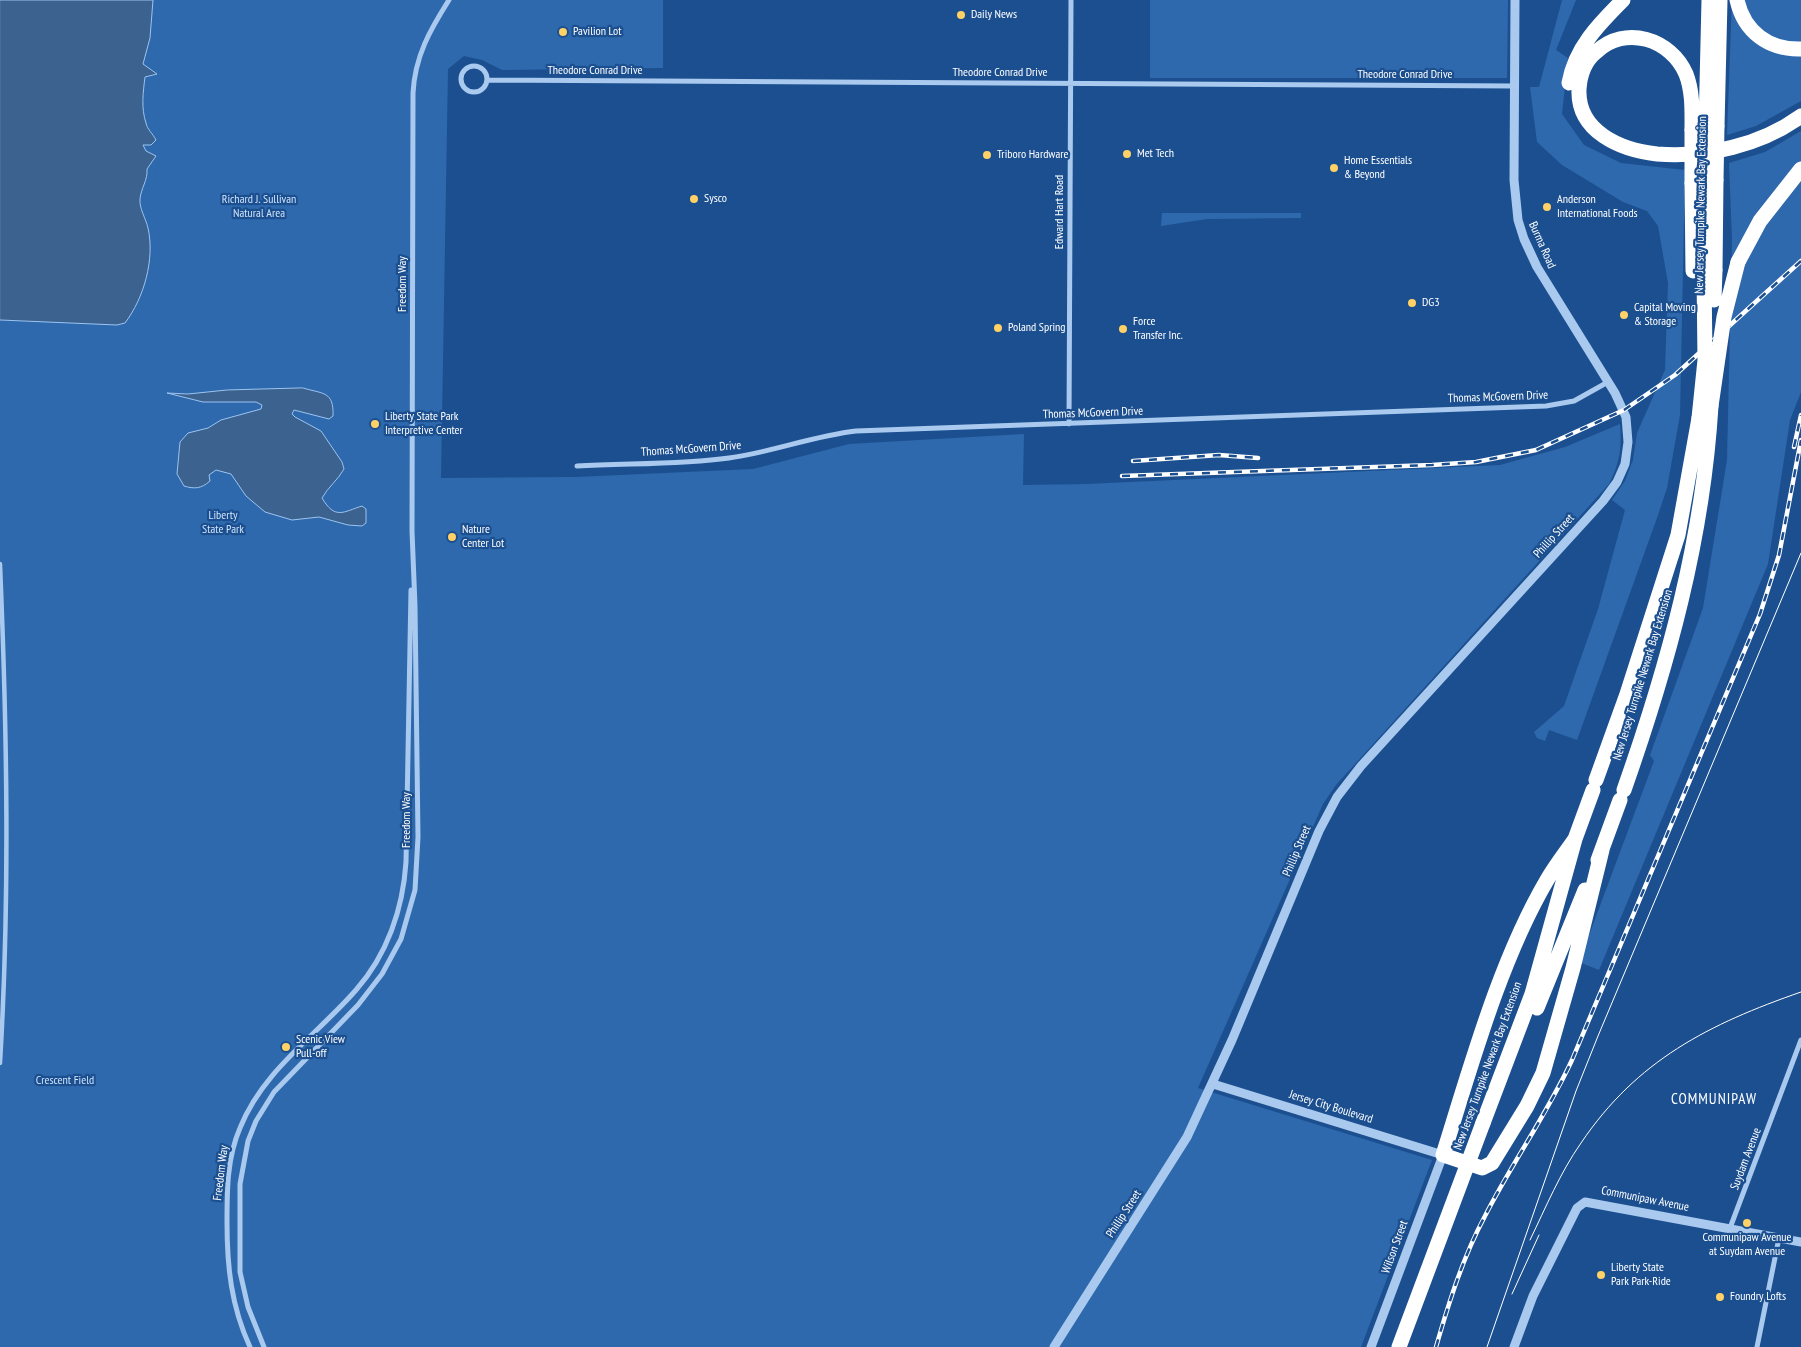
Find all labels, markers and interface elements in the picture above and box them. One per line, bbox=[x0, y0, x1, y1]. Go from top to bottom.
place label: Daily News bbox=[971, 8, 1017, 22]
marker: Daily News bbox=[955, 9, 967, 21]
place label: Pavilion Lot bbox=[573, 25, 621, 39]
marker: Pavilion Lot bbox=[557, 26, 569, 38]
street label: Theodore Conrad Drive bbox=[547, 64, 643, 78]
street label: Theodore Conrad Drive bbox=[952, 66, 1048, 80]
street label: Theodore Conrad Drive bbox=[1357, 68, 1453, 82]
street label: New Jersey Turnpike Newark Bay Extension bbox=[1692, 116, 1710, 294]
place label: Met Tech bbox=[1137, 147, 1174, 161]
place label: Triboro Hardware bbox=[997, 148, 1068, 162]
marker: Met Tech bbox=[1121, 148, 1133, 160]
marker: Triboro Hardware bbox=[981, 149, 993, 161]
place label: Home Essentials & Beyond bbox=[1344, 154, 1412, 182]
marker: Home Essentials & Beyond bbox=[1328, 162, 1340, 174]
street label: Edward Hart Road bbox=[1053, 175, 1067, 249]
place label: Sysco bbox=[704, 192, 727, 206]
park label: Richard J. Sullivan Natural Area bbox=[222, 193, 296, 221]
marker: Sysco bbox=[688, 193, 700, 205]
place label: Anderson International Foods bbox=[1557, 193, 1638, 221]
marker: Anderson International Foods bbox=[1541, 201, 1553, 213]
street label: Burma Road bbox=[1525, 219, 1559, 271]
street label: Freedom Way bbox=[396, 256, 410, 312]
place label: DG3 bbox=[1422, 296, 1440, 310]
marker: DG3 bbox=[1406, 297, 1418, 309]
place label: Capital Moving & Storage bbox=[1634, 301, 1696, 329]
marker: Capital Moving & Storage bbox=[1618, 309, 1630, 321]
place label: Force Transfer Inc. bbox=[1133, 315, 1183, 343]
place label: Poland Spring bbox=[1008, 321, 1066, 335]
marker: Poland Spring bbox=[992, 322, 1004, 334]
marker: Force Transfer Inc. bbox=[1117, 323, 1129, 335]
street label: Thomas McGovern Drive bbox=[1448, 388, 1548, 406]
street label: Thomas McGovern Drive bbox=[1043, 404, 1143, 422]
place label: Liberty State Park Interpretive Center bbox=[385, 410, 463, 438]
marker: Liberty State Park Interpretive Center bbox=[369, 418, 381, 430]
street label: Thomas McGovern Drive bbox=[640, 438, 742, 460]
park label: Liberty State Park bbox=[202, 509, 244, 537]
street label: Phillip Street bbox=[1531, 511, 1577, 561]
place label: Nature Center Lot bbox=[462, 523, 504, 551]
marker: Nature Center Lot bbox=[446, 531, 458, 543]
street label: New Jersey Turnpike Newark Bay Extension bbox=[1610, 588, 1676, 762]
street label: Freedom Way bbox=[400, 792, 414, 848]
street label: Phillip Street bbox=[1280, 823, 1314, 879]
street label: New Jersey Turnpike Newark Bay Extension bbox=[1451, 980, 1525, 1152]
place label: Scenic View Pull-off bbox=[296, 1033, 345, 1061]
marker: Scenic View Pull-off bbox=[280, 1041, 292, 1053]
park label: Crescent Field bbox=[36, 1074, 94, 1088]
street label: Jersey City Boulevard bbox=[1287, 1087, 1375, 1127]
district label: COMMUNIPAW bbox=[1670, 1091, 1758, 1109]
street label: Suydam Avenue bbox=[1728, 1126, 1764, 1192]
street label: Freedom Way bbox=[210, 1144, 232, 1202]
street label: Communipaw Avenue bbox=[1600, 1183, 1690, 1215]
street label: Phillip Street bbox=[1103, 1187, 1145, 1241]
marker: Communipaw Avenue at Suydam Avenue bbox=[1741, 1217, 1753, 1229]
street label: Wilson Street bbox=[1379, 1219, 1411, 1275]
place label: Communipaw Avenue at Suydam Avenue bbox=[1702, 1231, 1792, 1259]
place label: Liberty State Park Park-Ride bbox=[1611, 1261, 1671, 1289]
marker: Liberty State Park Park-Ride bbox=[1595, 1269, 1607, 1281]
place label: Foundry Lofts bbox=[1730, 1290, 1786, 1304]
marker: Foundry Lofts bbox=[1714, 1291, 1726, 1303]

